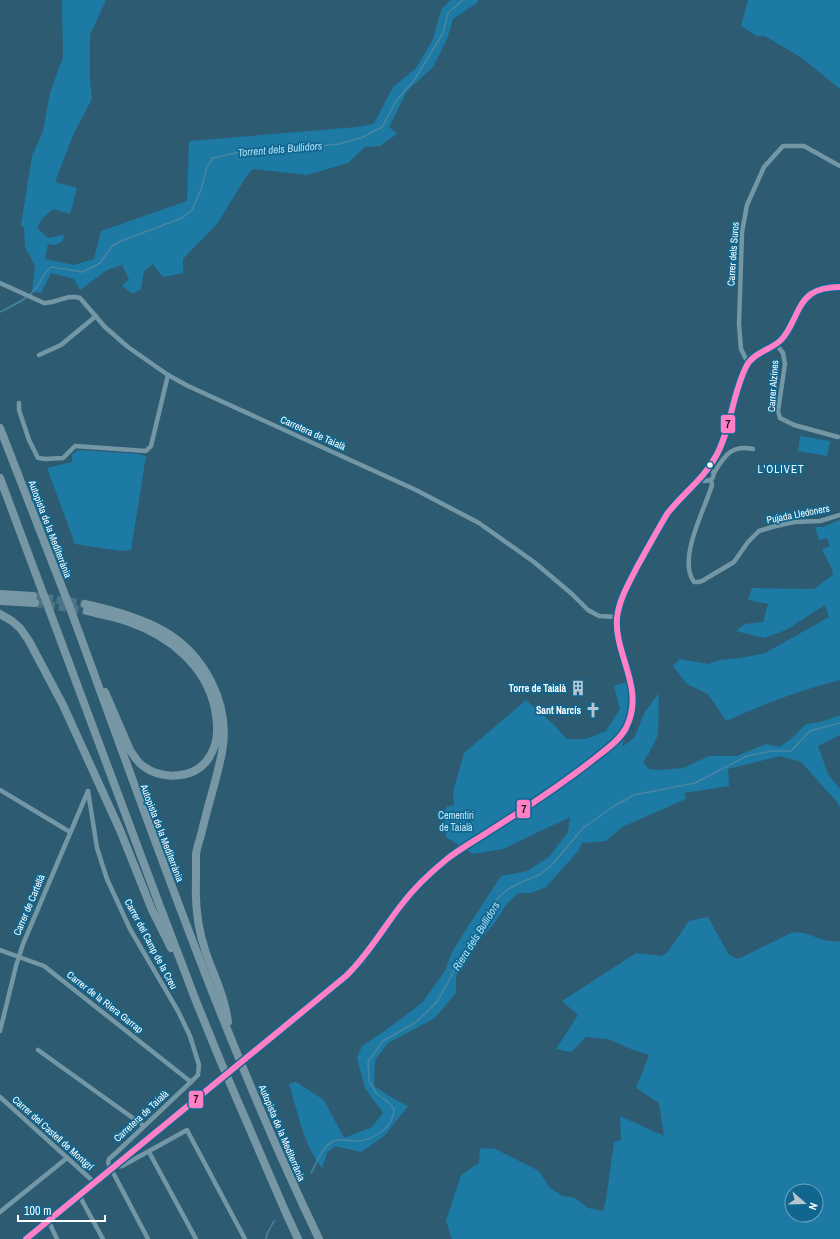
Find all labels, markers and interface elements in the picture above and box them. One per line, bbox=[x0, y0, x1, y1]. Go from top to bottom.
water label: Torrent dels Bullidors bbox=[237, 138, 323, 160]
street label: Carrer dels Suros bbox=[724, 221, 742, 287]
street label: Carrer Alzines bbox=[765, 360, 781, 412]
street label: Carretera de Taialà bbox=[278, 413, 348, 453]
line badge: 7 bbox=[720, 414, 736, 434]
text: 7 bbox=[725, 417, 731, 431]
unlabelled marker bbox=[705, 460, 715, 470]
district label: L'OLIVET bbox=[758, 462, 804, 476]
street label: Autopista de la Mediterrània bbox=[25, 477, 75, 580]
street label: Pujada Lledoners bbox=[765, 502, 831, 526]
building icon: Torre de Taialà bbox=[569, 679, 587, 697]
place label: Torre de Taialà bbox=[509, 682, 566, 695]
church icon: Sant Narcís bbox=[584, 701, 602, 719]
place label: Sant Narcís bbox=[536, 704, 581, 717]
street label: Autopista de la Mediterrània bbox=[137, 781, 187, 884]
line badge: 7 bbox=[516, 799, 531, 819]
text: 7 bbox=[521, 802, 527, 816]
park label: Cementiri de Taialà bbox=[438, 809, 474, 834]
street label: Carrer de Cartellà bbox=[10, 872, 48, 938]
street label: Carrer del Camp de la Creu bbox=[122, 896, 180, 992]
water label: Riera dels Bullidors bbox=[449, 899, 503, 973]
street label: Carrer de la Riera Garrap bbox=[64, 968, 146, 1036]
street label: Autopista de la Mediterrània bbox=[255, 1082, 308, 1184]
street label: Carretera de Taialà bbox=[111, 1087, 171, 1145]
line badge: 7 bbox=[188, 1090, 204, 1109]
text: 7 bbox=[193, 1092, 199, 1106]
street label: Carrer del Castell de Montgrí bbox=[10, 1093, 97, 1174]
north arrow bbox=[784, 1183, 824, 1223]
scale bar bbox=[18, 1197, 105, 1223]
text: N bbox=[806, 1201, 821, 1212]
text: 100 m bbox=[24, 1203, 51, 1219]

